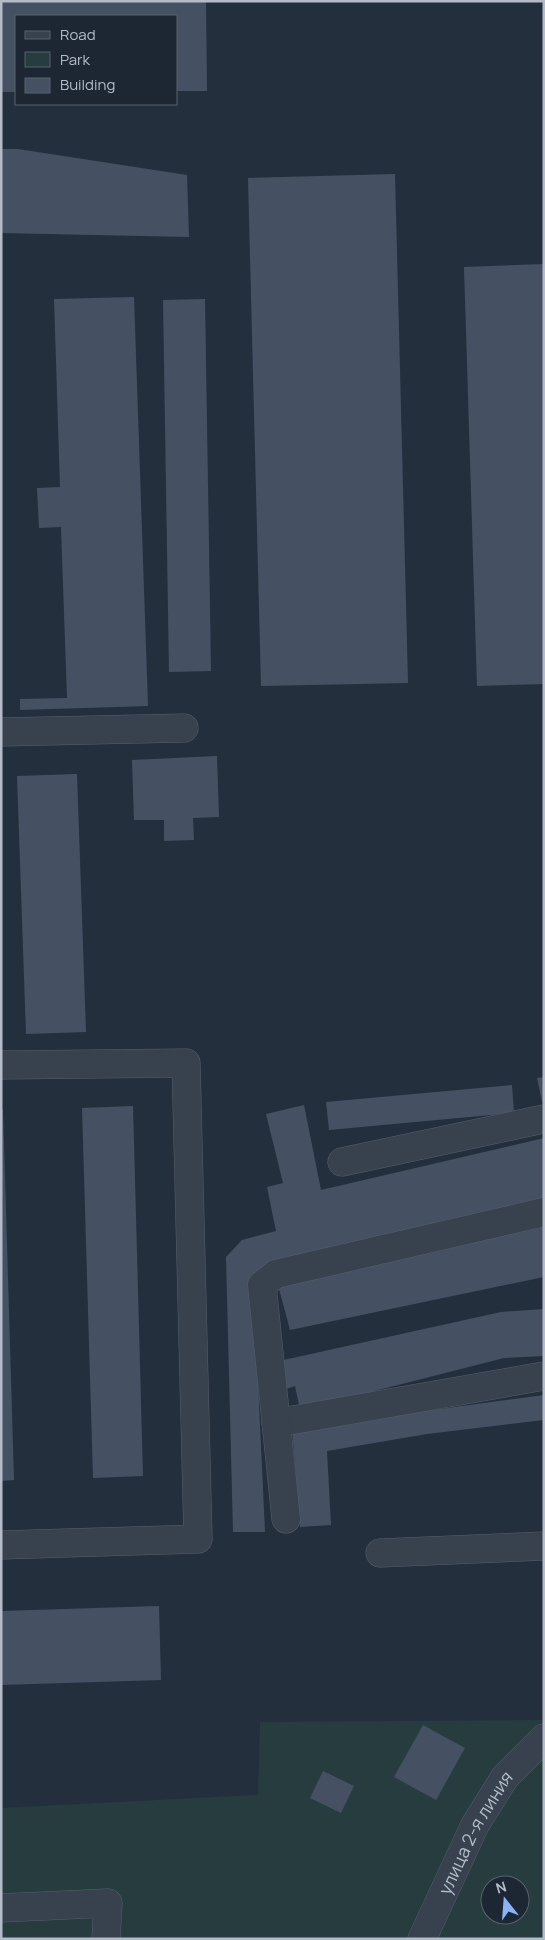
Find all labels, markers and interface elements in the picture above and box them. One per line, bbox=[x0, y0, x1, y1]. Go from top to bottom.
legend bbox=[15, 15, 178, 105]
text: Road bbox=[60, 24, 96, 45]
text: Park bbox=[60, 49, 90, 70]
text: Building bbox=[60, 74, 115, 95]
street label: улица 2-я линия bbox=[432, 1765, 517, 1898]
north arrow bbox=[480, 1875, 530, 1925]
text: N bbox=[493, 1877, 509, 1898]

